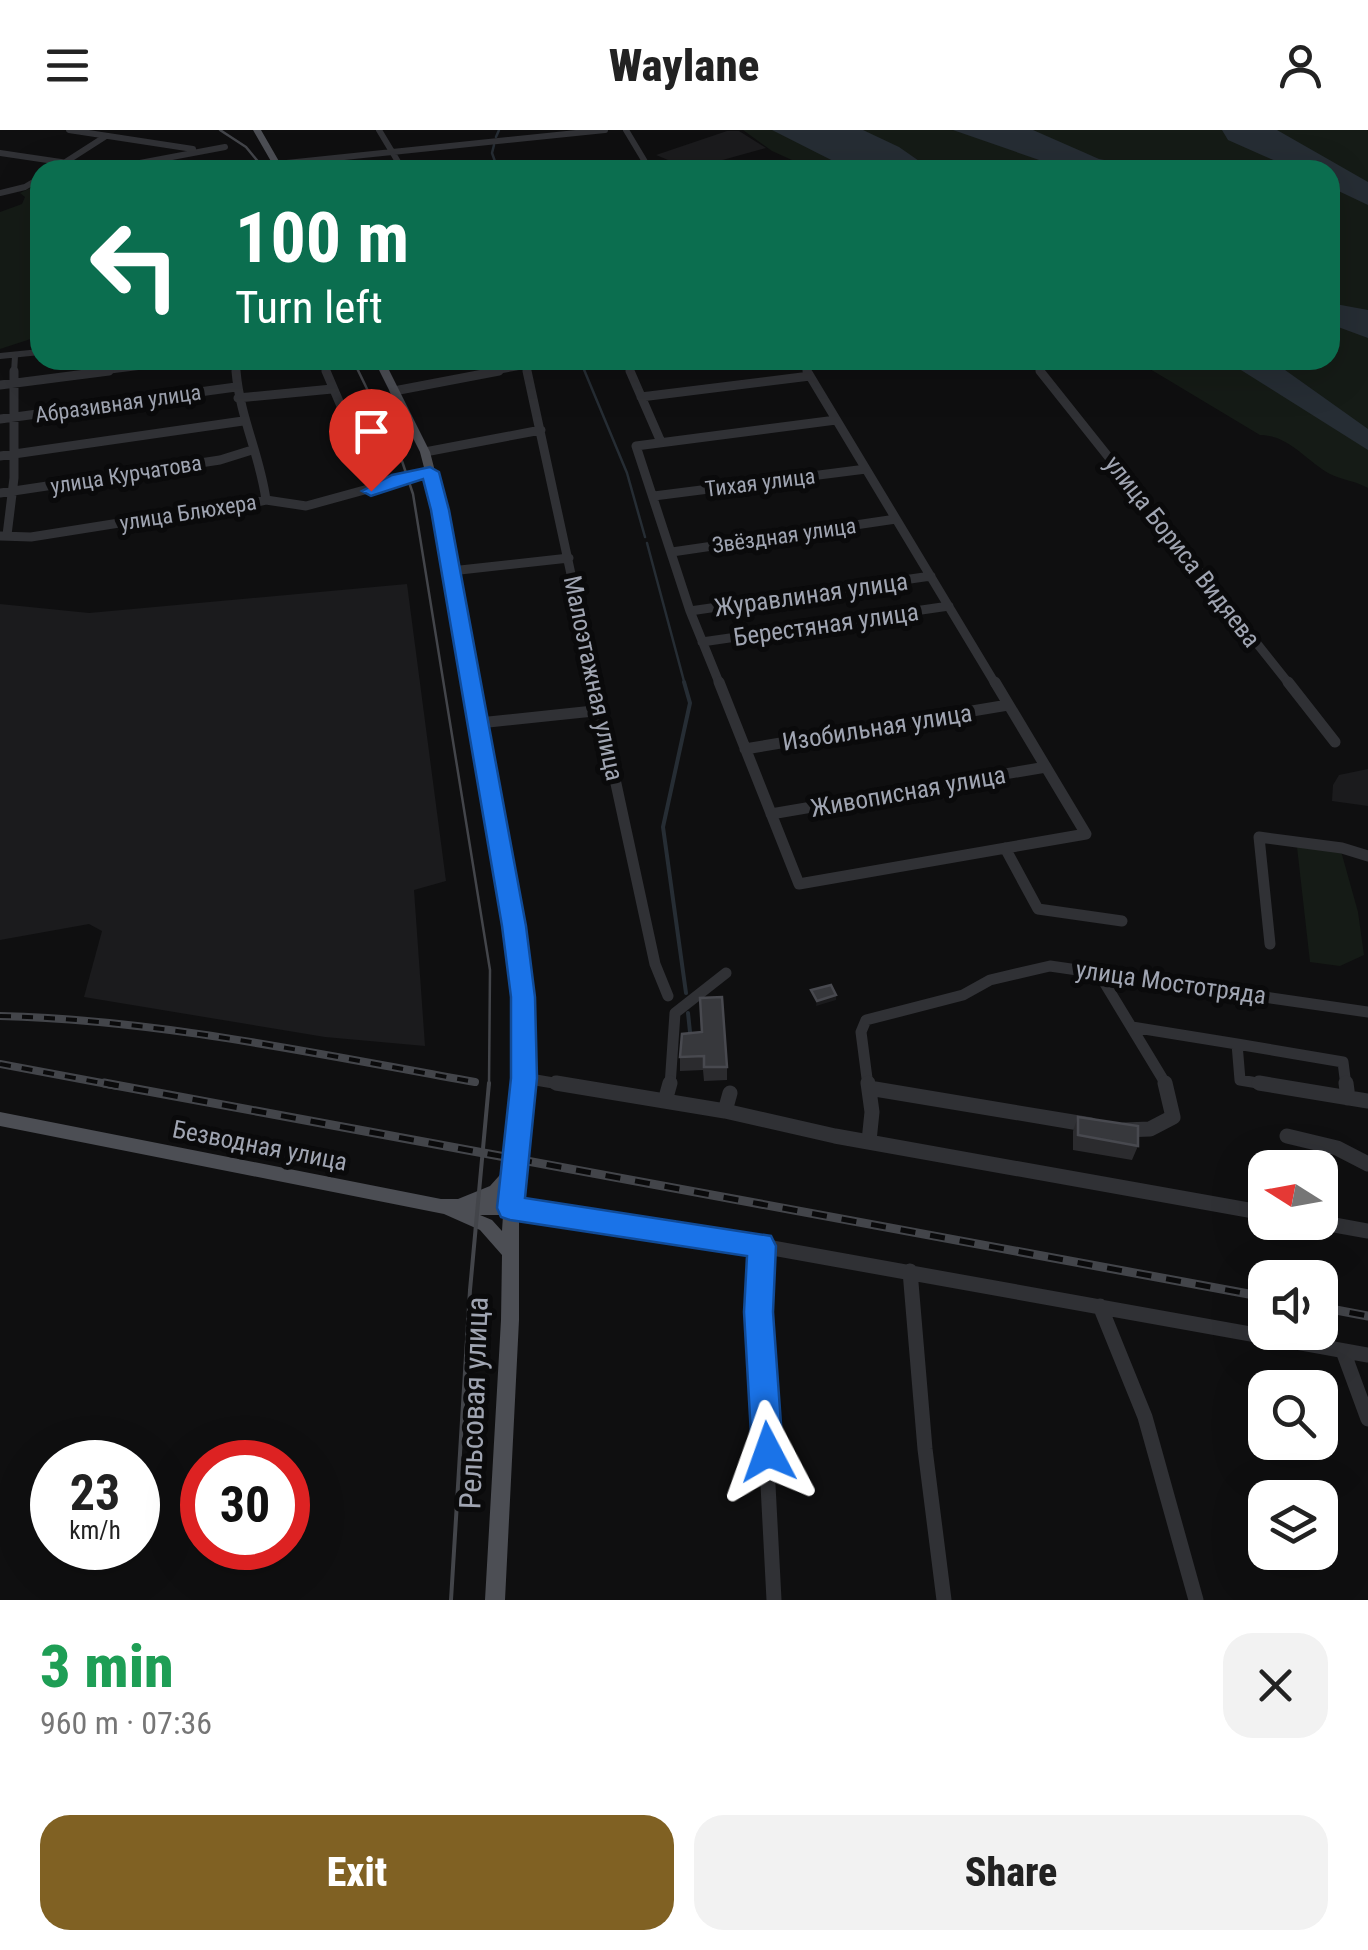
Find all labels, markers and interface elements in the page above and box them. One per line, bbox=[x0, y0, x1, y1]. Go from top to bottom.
icon: menu bbox=[40, 38, 95, 93]
icon: person bbox=[1273, 38, 1328, 93]
text: Waylane bbox=[609, 39, 759, 92]
text: 100 m bbox=[235, 197, 409, 279]
icon: left bbox=[70, 200, 200, 330]
text: Turn left bbox=[235, 281, 383, 334]
street label: Абразивная улица bbox=[33, 379, 203, 428]
pin bbox=[329, 389, 414, 492]
icon: arrive bbox=[344, 404, 399, 459]
street label: улица Курчатова bbox=[49, 450, 203, 499]
street label: улица Бориса Видяева bbox=[1099, 450, 1266, 653]
street label: Тихая улица bbox=[704, 463, 816, 502]
street label: улица Блюхера bbox=[118, 489, 258, 536]
street label: Звёздная улица bbox=[711, 513, 858, 558]
street label: Журавлиная улица bbox=[712, 567, 910, 622]
street label: Малоэтажная улица bbox=[558, 573, 629, 783]
street label: Берестяная улица bbox=[732, 597, 921, 652]
street label: Изобильная улица bbox=[780, 698, 974, 757]
street label: Живописная улица bbox=[808, 760, 1008, 823]
street label: улица Мостотряда bbox=[1074, 955, 1268, 1010]
street label: Безводная улица bbox=[170, 1114, 350, 1177]
north arrow bbox=[1248, 1150, 1338, 1240]
map controls bbox=[1248, 1150, 1338, 1570]
button: sound bbox=[1248, 1260, 1338, 1350]
street label: Рельсовая улица bbox=[452, 1296, 495, 1510]
button: search bbox=[1248, 1370, 1338, 1460]
position arrow bbox=[716, 1400, 820, 1504]
speed limit sign: 30 bbox=[180, 1440, 310, 1570]
text: 23 bbox=[70, 1464, 120, 1522]
button: layers bbox=[1248, 1480, 1338, 1570]
text: km/h bbox=[69, 1516, 121, 1545]
text: 3 min bbox=[40, 1631, 174, 1702]
button: close bbox=[1223, 1633, 1328, 1738]
text: 960 m · 07:36 bbox=[40, 1704, 212, 1742]
button: Exit bbox=[40, 1815, 674, 1930]
button: Share bbox=[694, 1815, 1328, 1930]

